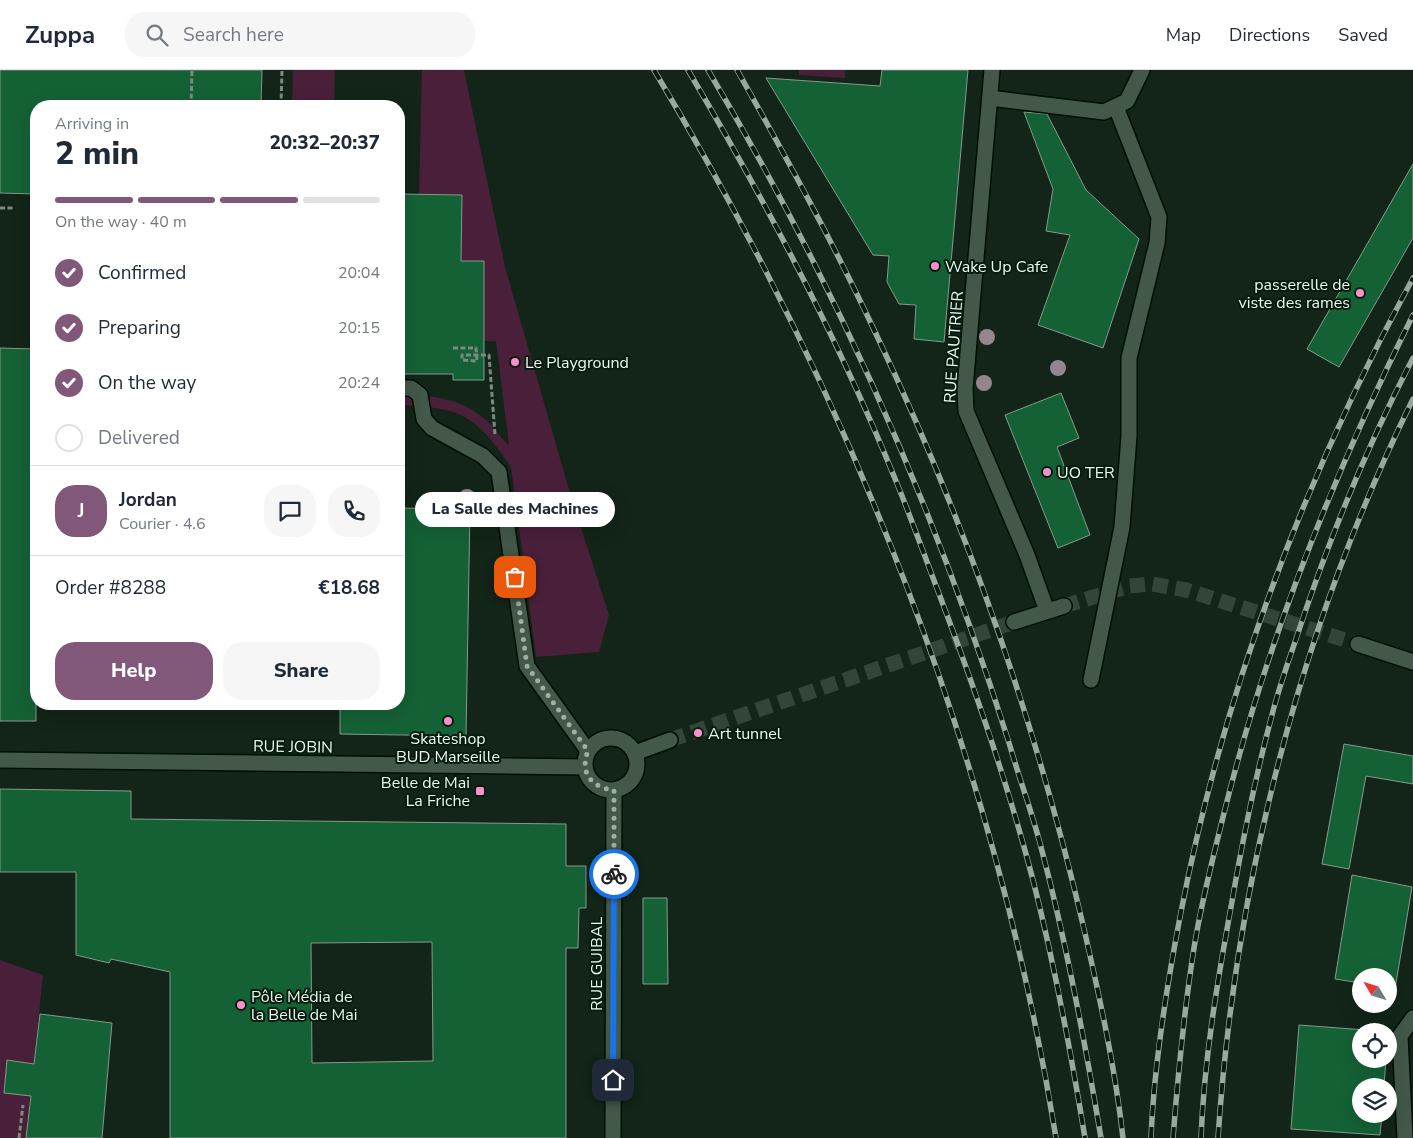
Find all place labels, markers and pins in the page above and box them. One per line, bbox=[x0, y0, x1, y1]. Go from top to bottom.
place label: Wake Up Cafe bbox=[945, 256, 1048, 278]
marker: Wake Up Cafe bbox=[929, 260, 941, 272]
place label: passerelle de viste des rames bbox=[1239, 274, 1350, 314]
marker: passerelle de viste des rames bbox=[1354, 287, 1366, 299]
place label: Le Playground bbox=[525, 352, 629, 374]
marker: Le Playground bbox=[509, 356, 521, 368]
place label: UO TER bbox=[1057, 462, 1115, 484]
marker: UO TER bbox=[1041, 466, 1053, 478]
callout: La Salle des Machines bbox=[415, 492, 615, 527]
pin bbox=[494, 556, 536, 598]
marker: Skateshop BUD Marseille bbox=[442, 715, 454, 727]
place label: Art tunnel bbox=[708, 723, 782, 745]
marker: Art tunnel bbox=[692, 727, 704, 739]
place label: Skateshop BUD Marseille bbox=[396, 728, 500, 768]
place label: Belle de Mai La Friche bbox=[381, 772, 470, 812]
marker: Belle de Mai La Friche bbox=[474, 785, 486, 797]
place label: Pôle Média de la Belle de Mai bbox=[251, 986, 358, 1026]
marker: Pôle Média de la Belle de Mai bbox=[235, 999, 247, 1011]
pin bbox=[592, 1059, 634, 1101]

